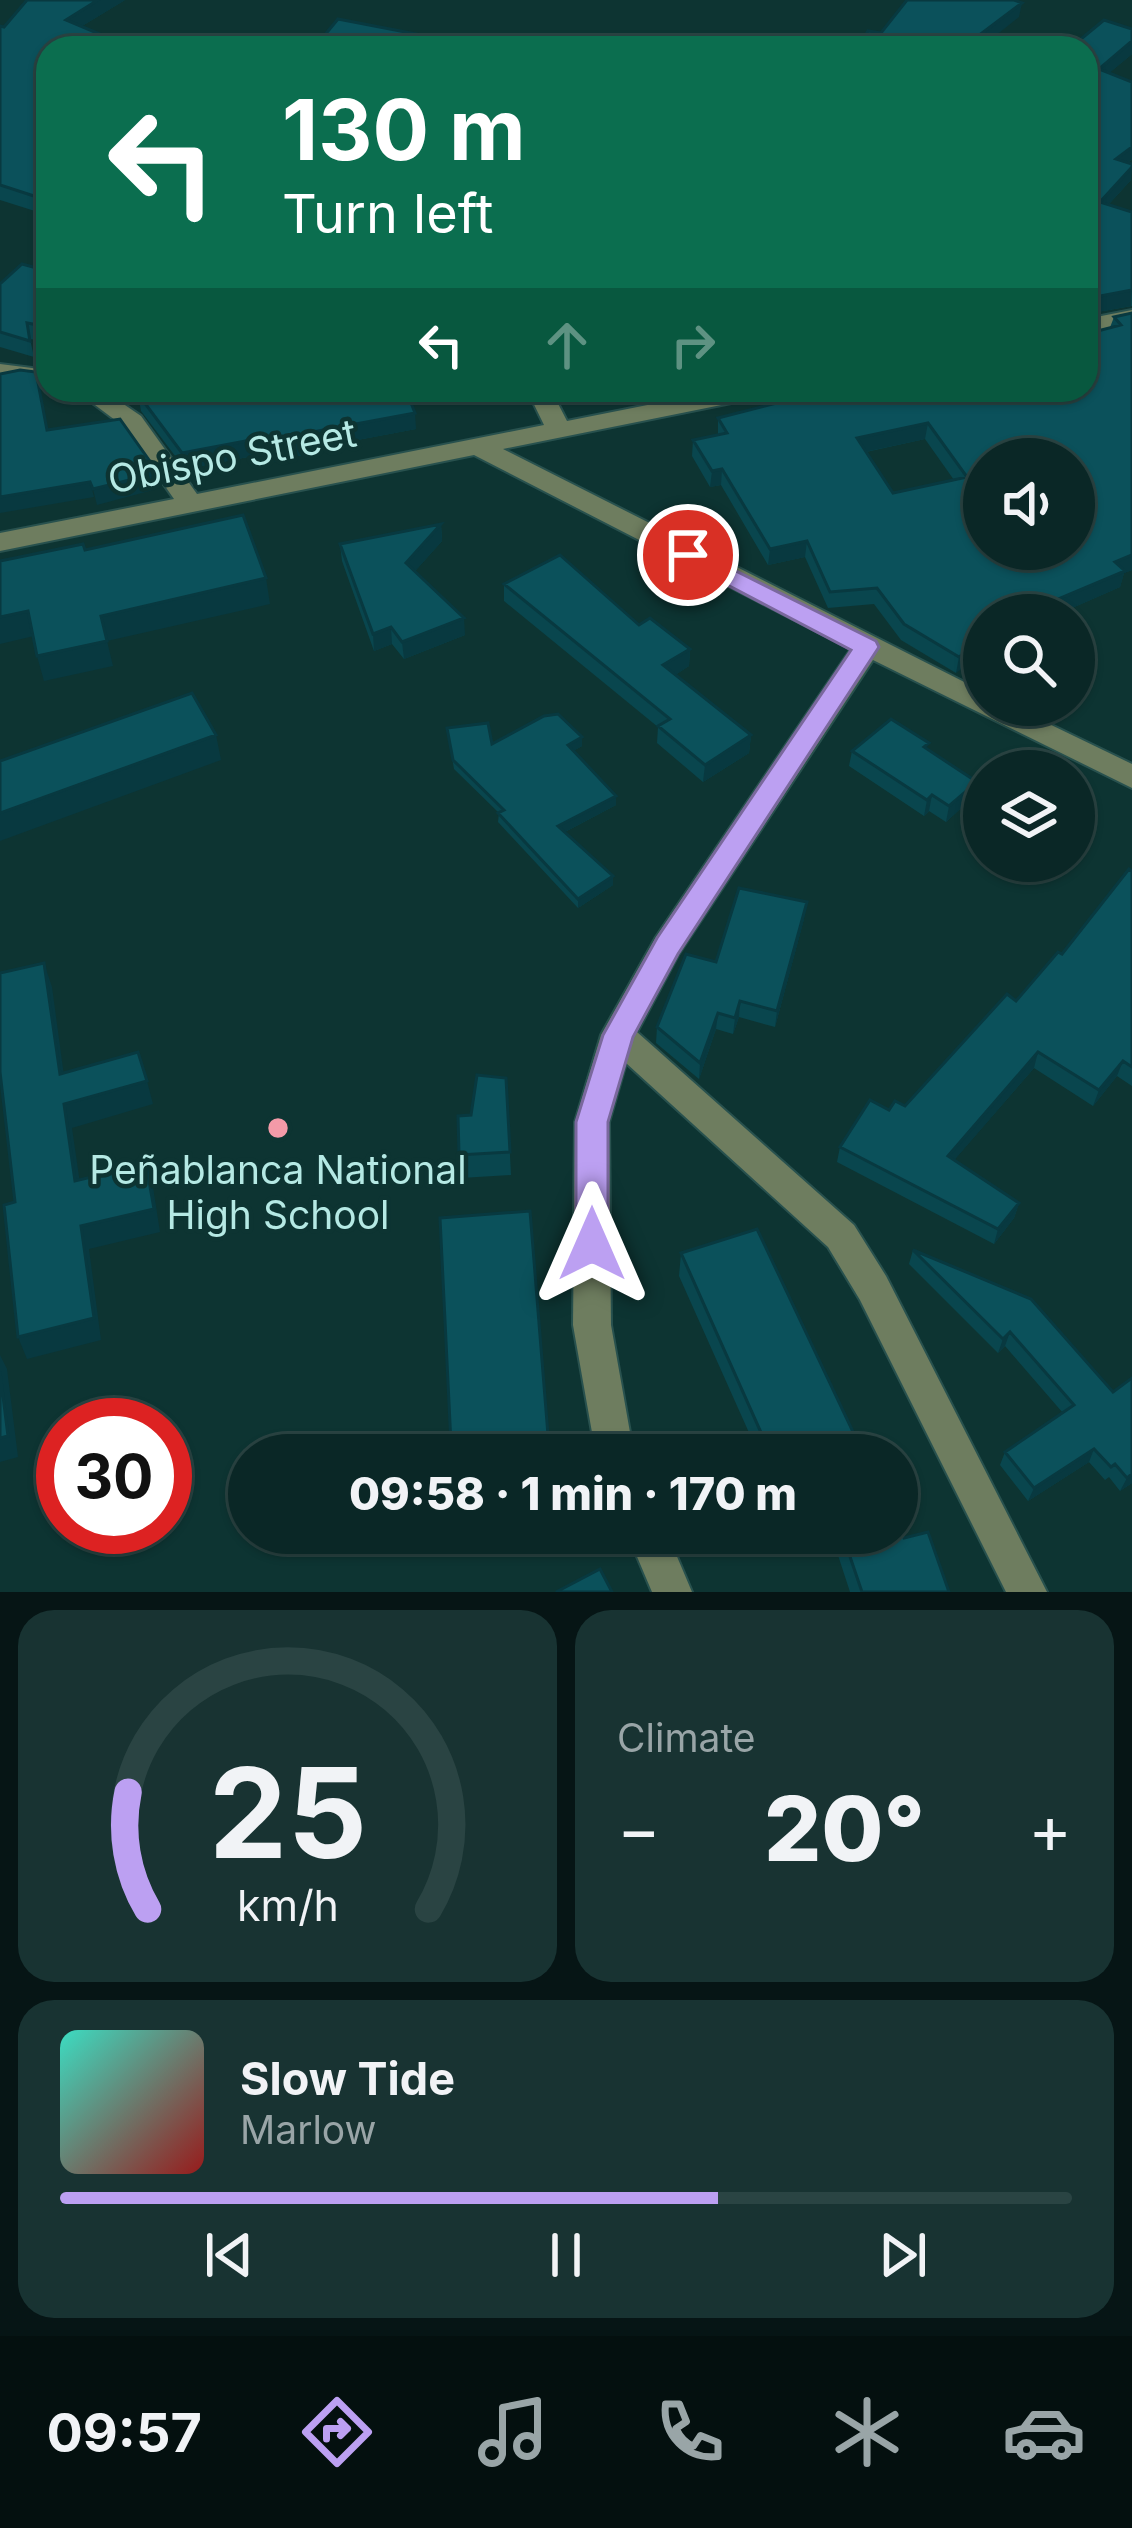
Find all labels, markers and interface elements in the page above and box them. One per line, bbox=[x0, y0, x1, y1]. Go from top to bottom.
text: 130 m bbox=[282, 79, 526, 180]
icon: left bbox=[84, 84, 240, 240]
text: Turn left bbox=[282, 181, 493, 246]
icon: left bbox=[408, 312, 474, 378]
icon: ahead bbox=[534, 312, 600, 378]
icon: right bbox=[660, 312, 726, 378]
street label: Obispo Street bbox=[104, 408, 360, 503]
map controls bbox=[963, 438, 1095, 882]
button: sound bbox=[963, 438, 1095, 570]
pin bbox=[637, 504, 739, 606]
icon: arrive bbox=[655, 522, 721, 588]
button: search bbox=[963, 594, 1095, 726]
button: layers bbox=[963, 750, 1095, 882]
marker: Peñablanca National High School bbox=[265, 1115, 291, 1141]
place label: Peñablanca National High School bbox=[89, 1146, 467, 1238]
position arrow bbox=[529, 1181, 655, 1307]
speed limit sign: 30 bbox=[36, 1398, 192, 1554]
text: 09:58 · 1 min · 170 m bbox=[349, 1466, 797, 1521]
text: Climate bbox=[617, 1714, 756, 1761]
text: 25 bbox=[208, 1737, 367, 1888]
text: 20° bbox=[764, 1774, 925, 1883]
text: − bbox=[617, 1789, 661, 1869]
text: + bbox=[1028, 1789, 1072, 1869]
text: km/h bbox=[237, 1879, 338, 1931]
text: Slow Tide bbox=[240, 2051, 455, 2106]
text: Marlow bbox=[240, 2106, 376, 2153]
icon: previous bbox=[196, 2222, 262, 2288]
icon: pause bbox=[533, 2222, 599, 2288]
icon: next bbox=[870, 2222, 936, 2288]
icon: directions bbox=[295, 2390, 379, 2474]
icon: music bbox=[471, 2390, 555, 2474]
icon: phone bbox=[648, 2390, 732, 2474]
icon: climate bbox=[825, 2390, 909, 2474]
icon: car bbox=[1002, 2390, 1086, 2474]
text: 09:57 bbox=[46, 2400, 202, 2465]

